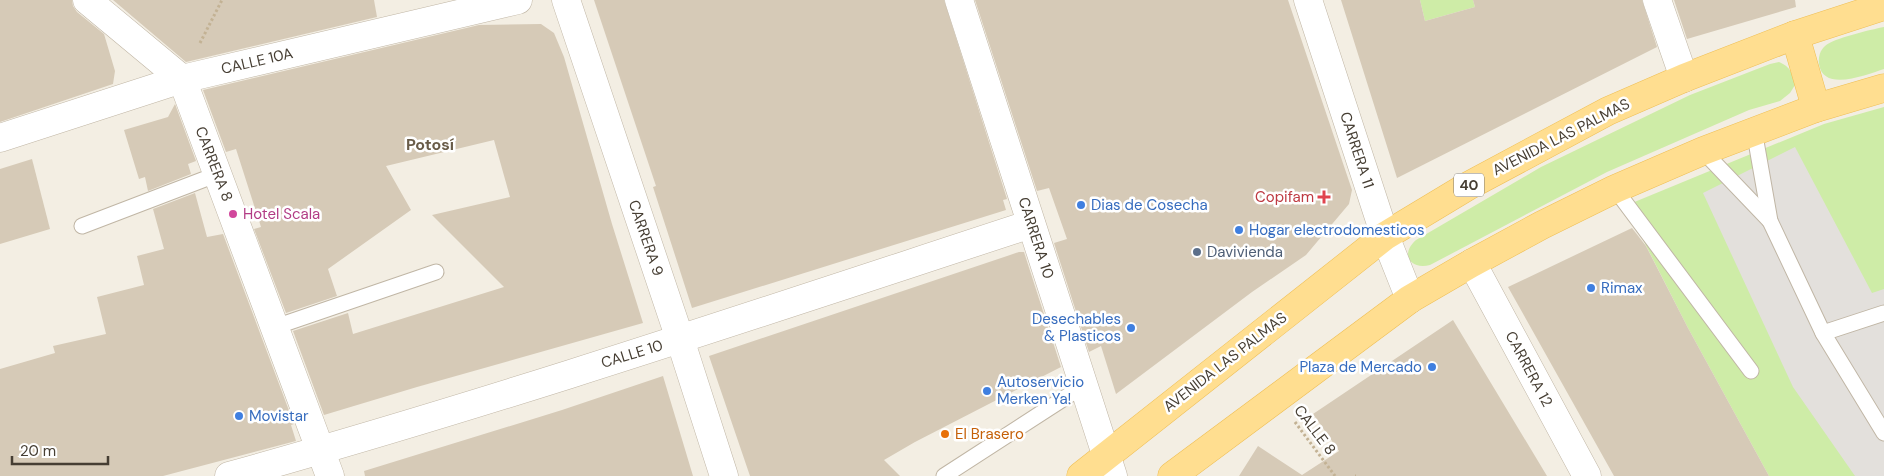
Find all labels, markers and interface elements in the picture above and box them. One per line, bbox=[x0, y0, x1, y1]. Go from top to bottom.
street label: CALLE 10A bbox=[219, 43, 295, 79]
street label: AVENIDA LAS PALMAS bbox=[1489, 94, 1633, 180]
street label: CARRERA 11 bbox=[1335, 109, 1379, 191]
street label: CARRERA 8 bbox=[191, 124, 237, 204]
district label: Potosí bbox=[406, 134, 455, 155]
road number: 40 bbox=[1454, 174, 1484, 196]
place label: Copifam bbox=[1255, 187, 1314, 207]
marker: Copifam bbox=[1318, 191, 1330, 203]
street label: CARRERA 10 bbox=[1013, 195, 1059, 281]
place label: Dias de Cosecha bbox=[1091, 195, 1208, 215]
street label: CARRERA 9 bbox=[624, 197, 668, 279]
marker: Dias de Cosecha bbox=[1075, 199, 1087, 211]
place label: Hotel Scala bbox=[243, 204, 320, 224]
marker: Hotel Scala bbox=[227, 208, 239, 220]
place label: Hogar electrodomesticos bbox=[1249, 220, 1425, 240]
marker: Hogar electrodomesticos bbox=[1233, 224, 1245, 236]
place label: Davivienda bbox=[1207, 242, 1283, 262]
marker: Davivienda bbox=[1191, 246, 1203, 258]
place label: Rimax bbox=[1601, 278, 1643, 298]
marker: Rimax bbox=[1585, 282, 1597, 294]
street label: AVENIDA LAS PALMAS bbox=[1159, 307, 1291, 417]
place label: Desechables & Plasticos bbox=[1032, 309, 1121, 346]
marker: Desechables & Plasticos bbox=[1125, 322, 1137, 334]
street label: CARRERA 12 bbox=[1501, 328, 1557, 410]
street label: CALLE 10 bbox=[599, 335, 665, 373]
place label: Plaza de Mercado bbox=[1299, 357, 1422, 377]
marker: Plaza de Mercado bbox=[1426, 361, 1438, 373]
place label: Autoservicio Merken Ya! bbox=[997, 372, 1084, 409]
marker: Autoservicio Merken Ya! bbox=[981, 385, 993, 397]
street label: CALLE 8 bbox=[1290, 401, 1340, 459]
place label: Movistar bbox=[249, 406, 309, 426]
marker: Movistar bbox=[233, 410, 245, 422]
place label: El Brasero bbox=[955, 424, 1024, 444]
marker: El Brasero bbox=[939, 428, 951, 440]
scale bar bbox=[12, 434, 109, 466]
text: 20 m bbox=[20, 441, 56, 461]

